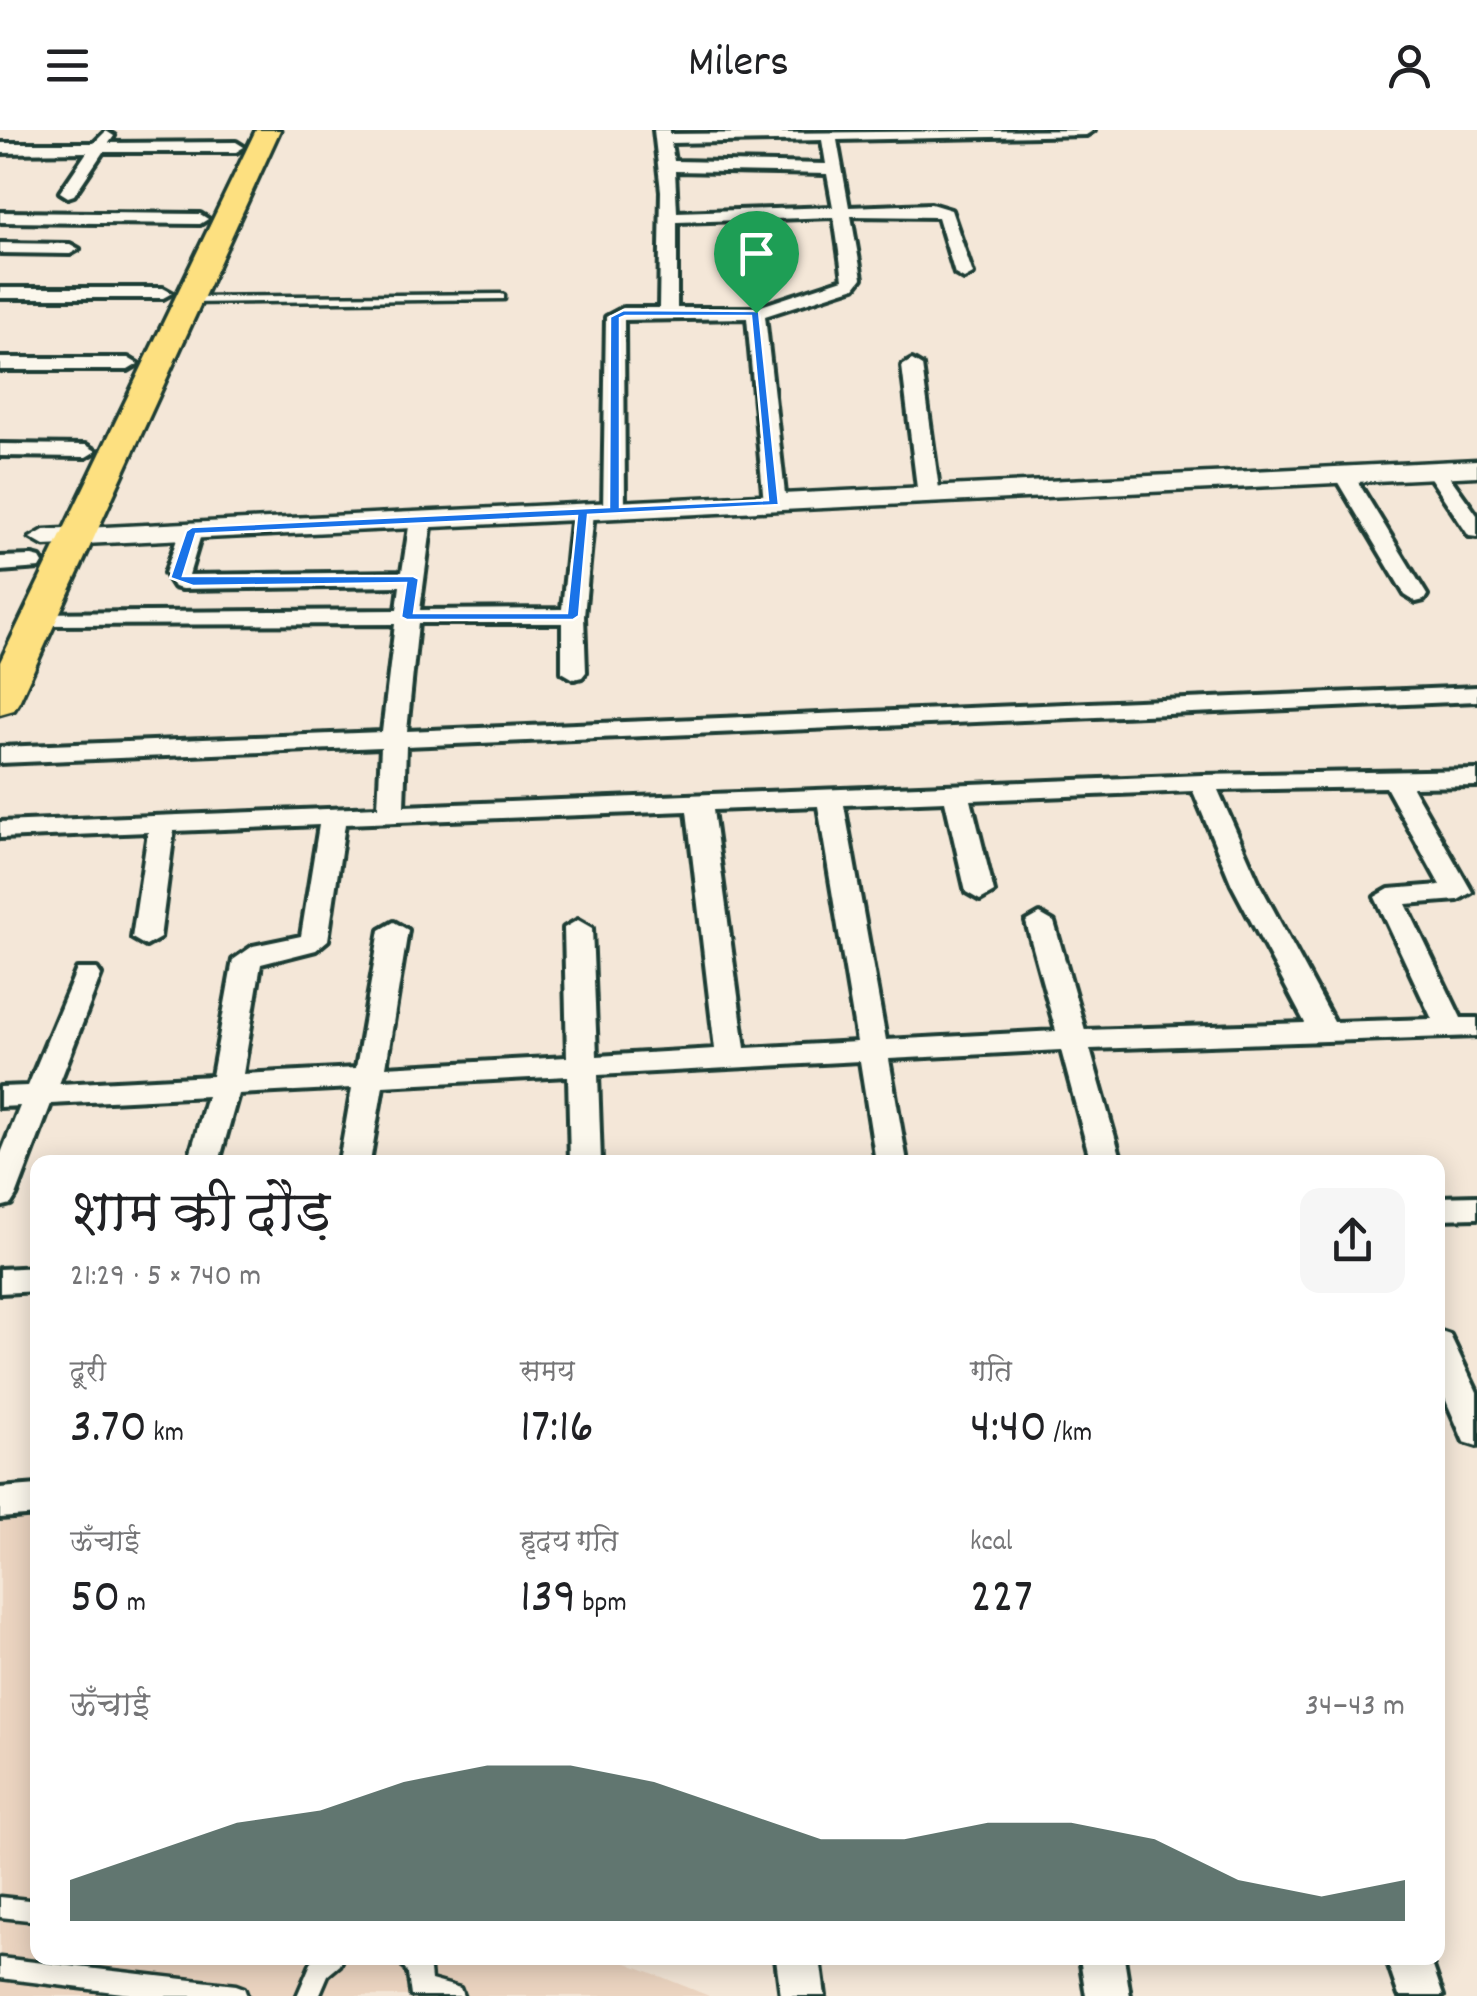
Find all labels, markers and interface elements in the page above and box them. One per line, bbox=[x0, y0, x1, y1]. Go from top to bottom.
text: Milers bbox=[688, 33, 789, 97]
icon: menu bbox=[40, 38, 95, 93]
icon: person bbox=[1382, 38, 1437, 93]
pin bbox=[714, 211, 799, 314]
icon: arrive bbox=[729, 226, 784, 281]
text: शाम की दौड़ bbox=[70, 1178, 331, 1257]
button: share bbox=[1300, 1188, 1405, 1293]
text: 21:29 · 5 × 740 m bbox=[70, 1255, 261, 1301]
text: दूरी bbox=[70, 1354, 106, 1394]
text: समय bbox=[520, 1354, 575, 1394]
text: गति bbox=[970, 1354, 1012, 1394]
text: 3.70 bbox=[70, 1394, 147, 1466]
text: 17:16 bbox=[520, 1394, 594, 1466]
text: 4:40 bbox=[970, 1394, 1047, 1466]
text: km bbox=[147, 1415, 184, 1455]
text: /km bbox=[1047, 1415, 1092, 1455]
text: ऊँचाई bbox=[70, 1524, 140, 1564]
text: हृदय गति bbox=[520, 1524, 618, 1564]
text: kcal bbox=[970, 1524, 1013, 1564]
text: 50 bbox=[70, 1564, 120, 1636]
text: 139 bbox=[520, 1564, 576, 1636]
text: 227 bbox=[970, 1564, 1033, 1636]
text: m bbox=[120, 1585, 146, 1625]
text: bpm bbox=[576, 1585, 627, 1625]
text: ऊँचाई bbox=[70, 1685, 150, 1731]
text: 34–43 m bbox=[1305, 1685, 1405, 1731]

